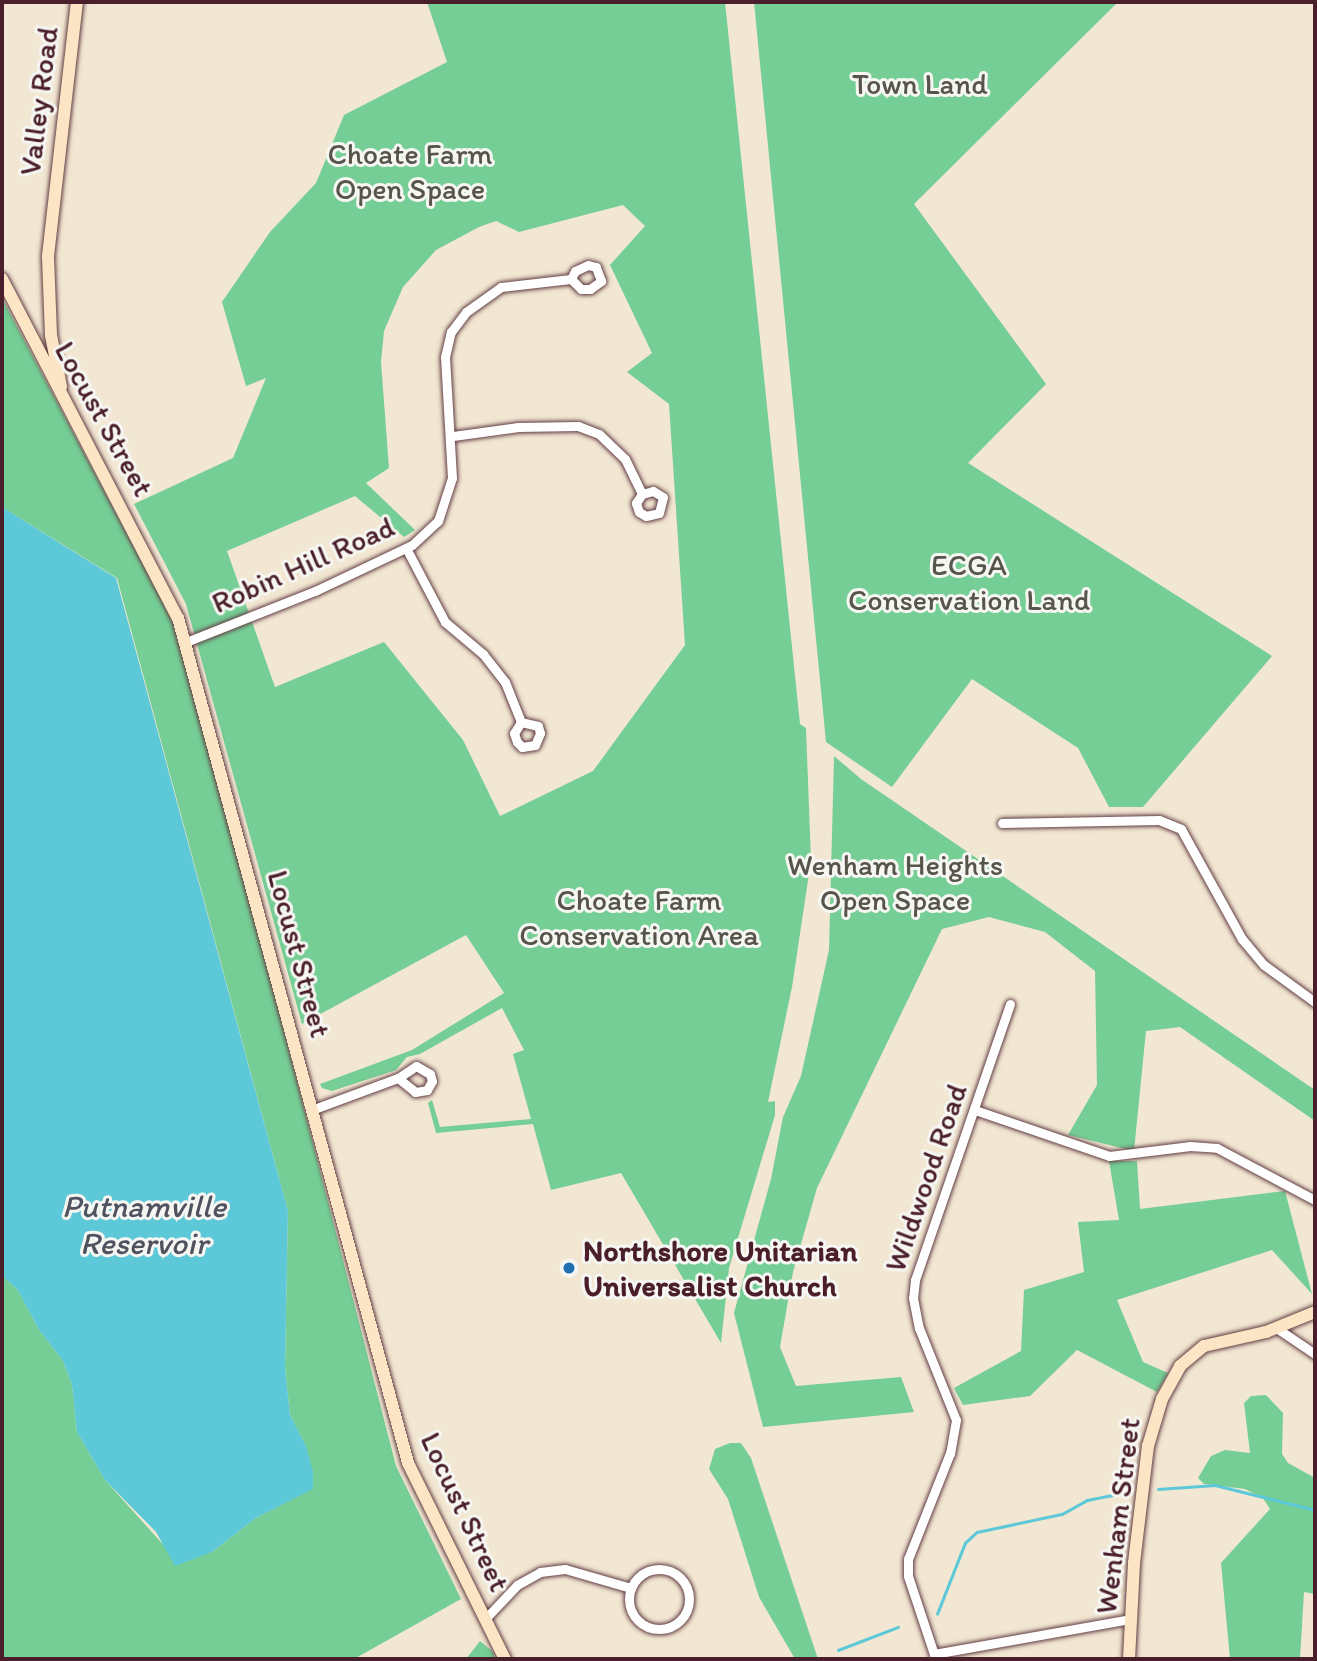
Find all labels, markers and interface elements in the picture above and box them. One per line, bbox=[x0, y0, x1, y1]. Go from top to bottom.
street label: Valley Road bbox=[12, 25, 66, 177]
park label: Town Land bbox=[852, 66, 988, 102]
park label: Choate Farm Open Space bbox=[328, 136, 492, 206]
street label: Locust Street bbox=[47, 335, 161, 503]
street label: Robin Hill Road bbox=[206, 509, 400, 621]
park label: ECGA Conservation Land bbox=[848, 547, 1090, 618]
park label: Wenham Heights Open Space bbox=[787, 847, 1003, 917]
street label: Locust Street bbox=[259, 866, 339, 1042]
park label: Choate Farm Conservation Area bbox=[520, 882, 758, 953]
street label: Wildwood Road bbox=[877, 1079, 975, 1277]
water label: Putnamville Reservoir bbox=[62, 1188, 226, 1263]
place label: Northshore Unitarian Universalist Church bbox=[583, 1233, 857, 1304]
marker: Northshore Unitarian Universalist Church bbox=[561, 1260, 577, 1276]
street label: Wenham Street bbox=[1088, 1416, 1148, 1616]
street label: Locust Street bbox=[412, 1427, 518, 1597]

